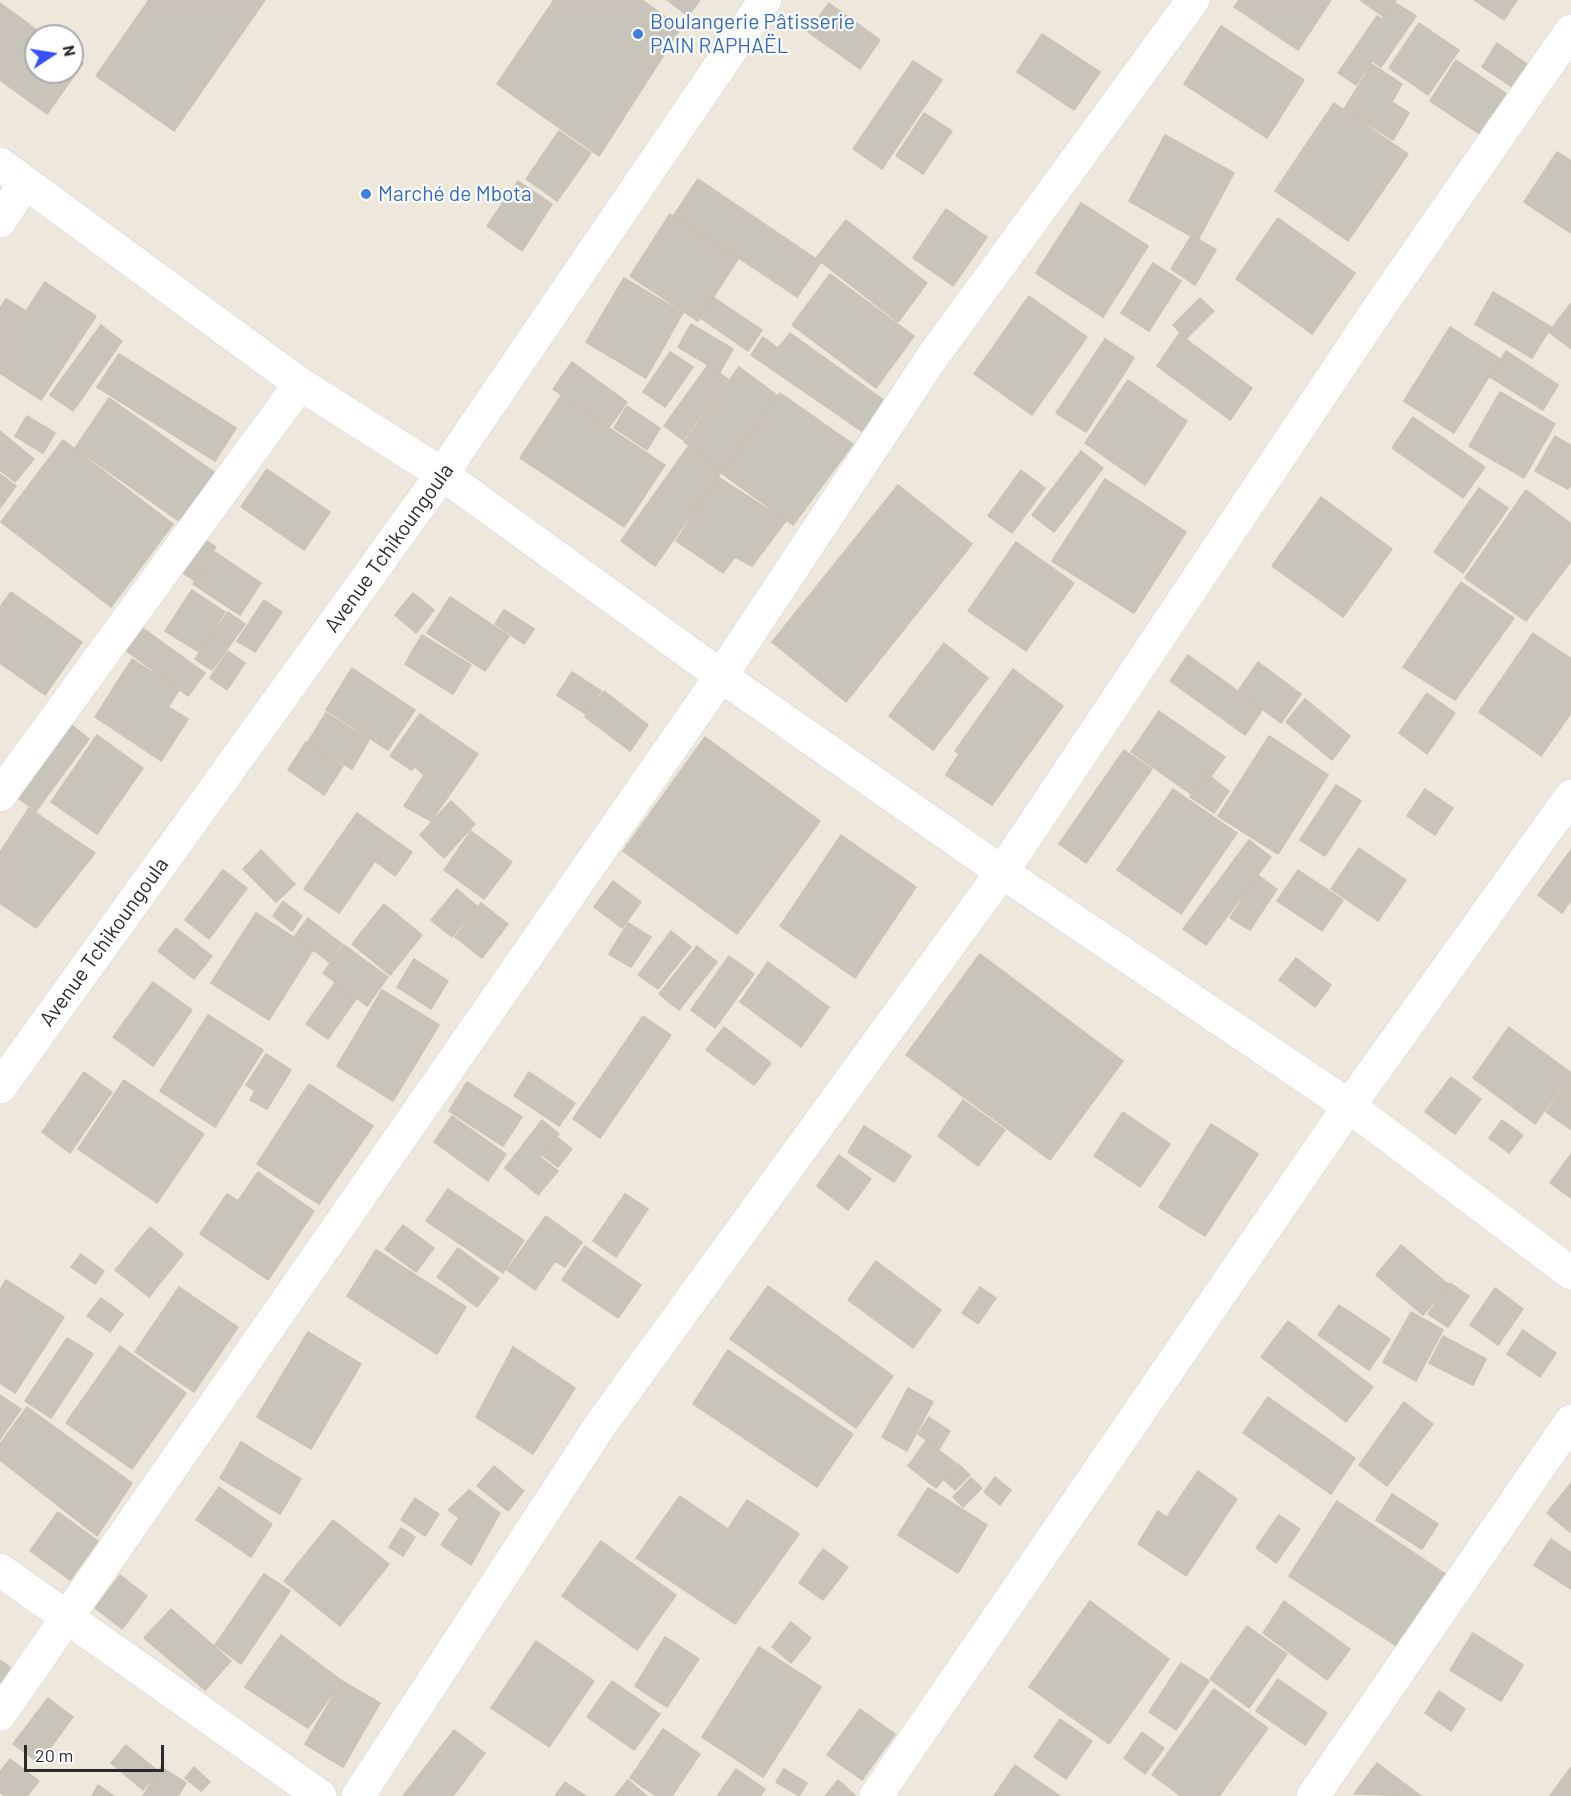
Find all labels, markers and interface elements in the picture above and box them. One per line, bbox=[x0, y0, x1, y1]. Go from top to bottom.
place label: Boulangerie Pâtisserie PAIN RAPHAËL bbox=[650, 9, 855, 59]
north arrow bbox=[24, 24, 84, 84]
marker: Boulangerie Pâtisserie PAIN RAPHAËL bbox=[631, 27, 645, 41]
text: N bbox=[60, 43, 81, 58]
place label: Marché de Mbota bbox=[378, 181, 532, 207]
marker: Marché de Mbota bbox=[359, 187, 373, 201]
street label: Avenue Tchikoungoula bbox=[319, 459, 459, 637]
street label: Avenue Tchikoungoula bbox=[34, 853, 174, 1031]
scale bar bbox=[27, 1733, 166, 1771]
text: 20 m bbox=[35, 1744, 73, 1766]

